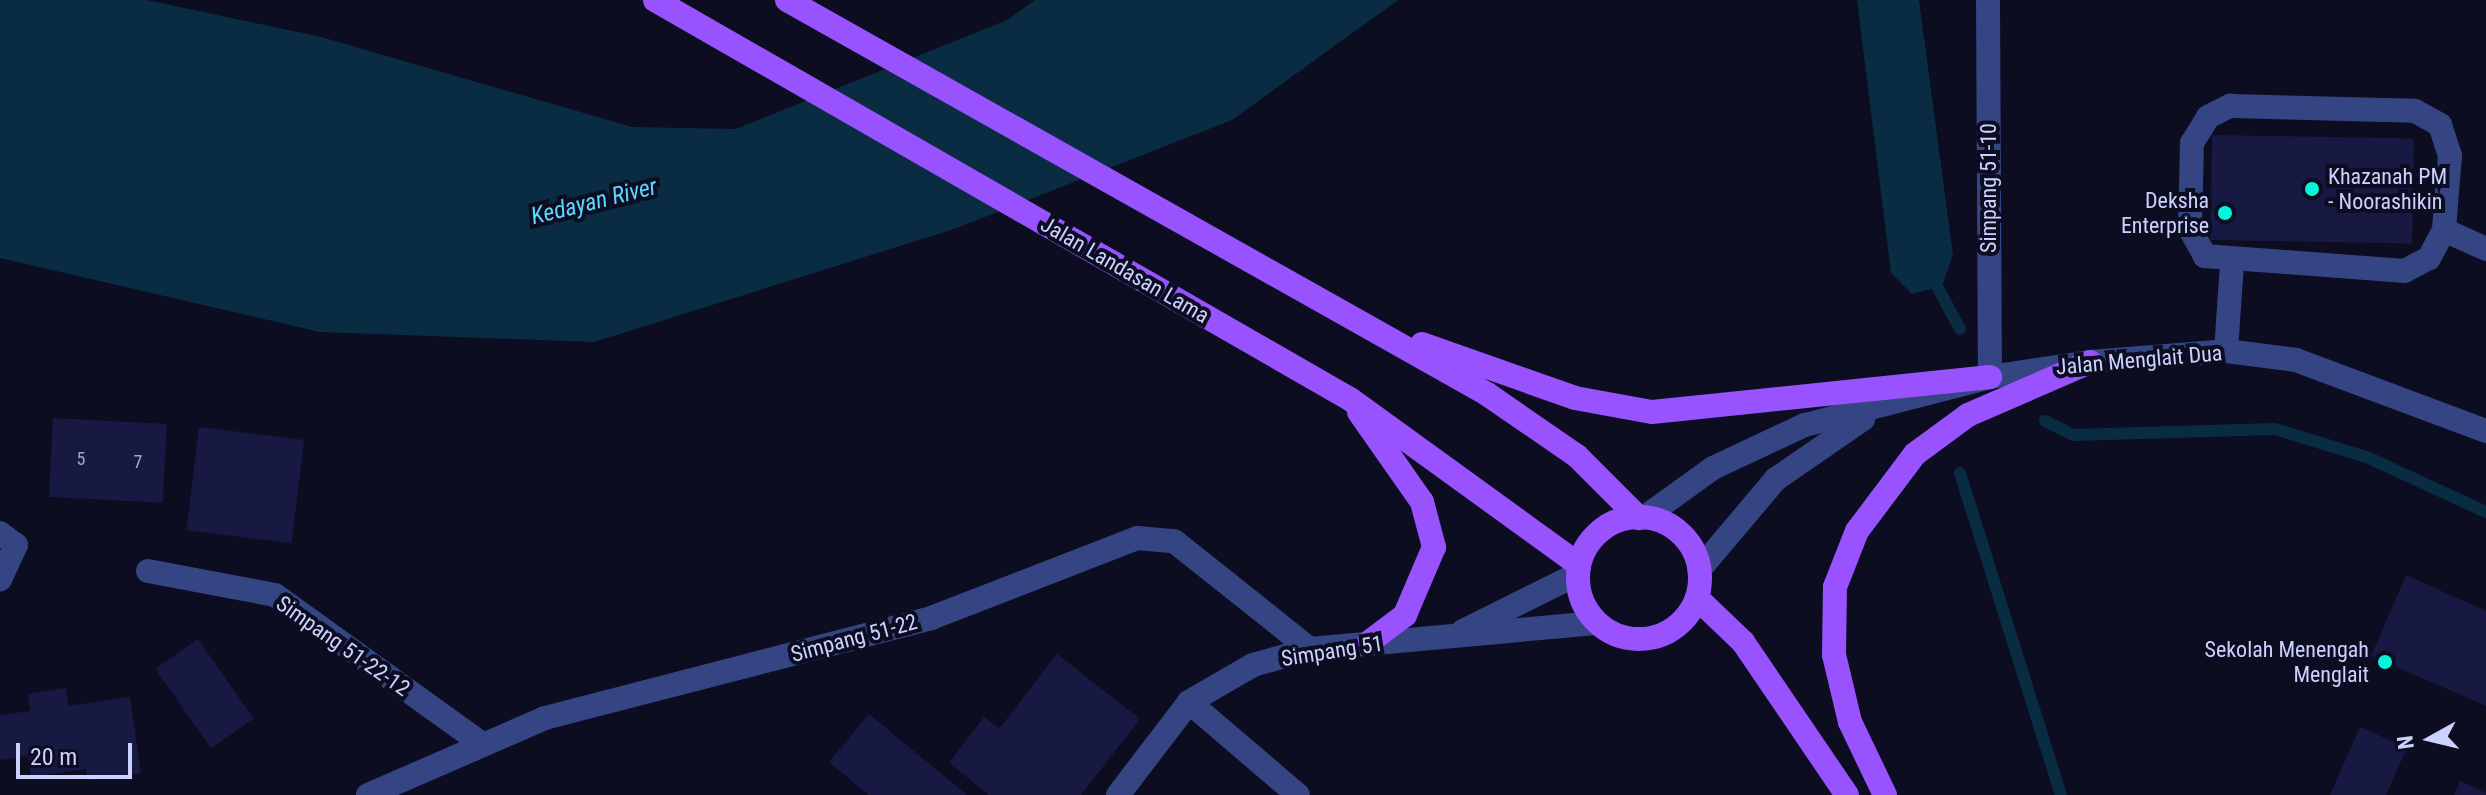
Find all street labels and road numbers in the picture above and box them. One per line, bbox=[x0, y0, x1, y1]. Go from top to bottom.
street label: Simpang 51-10 bbox=[1976, 123, 2002, 253]
street label: Jalan Landasan Lama bbox=[1036, 211, 1214, 329]
street label: Jalan Menglait Dua bbox=[2055, 340, 2223, 380]
street label: Simpang 51-22-12 bbox=[271, 590, 415, 702]
street label: Simpang 51-22 bbox=[788, 608, 920, 668]
street label: Simpang 51 bbox=[1279, 630, 1385, 672]

